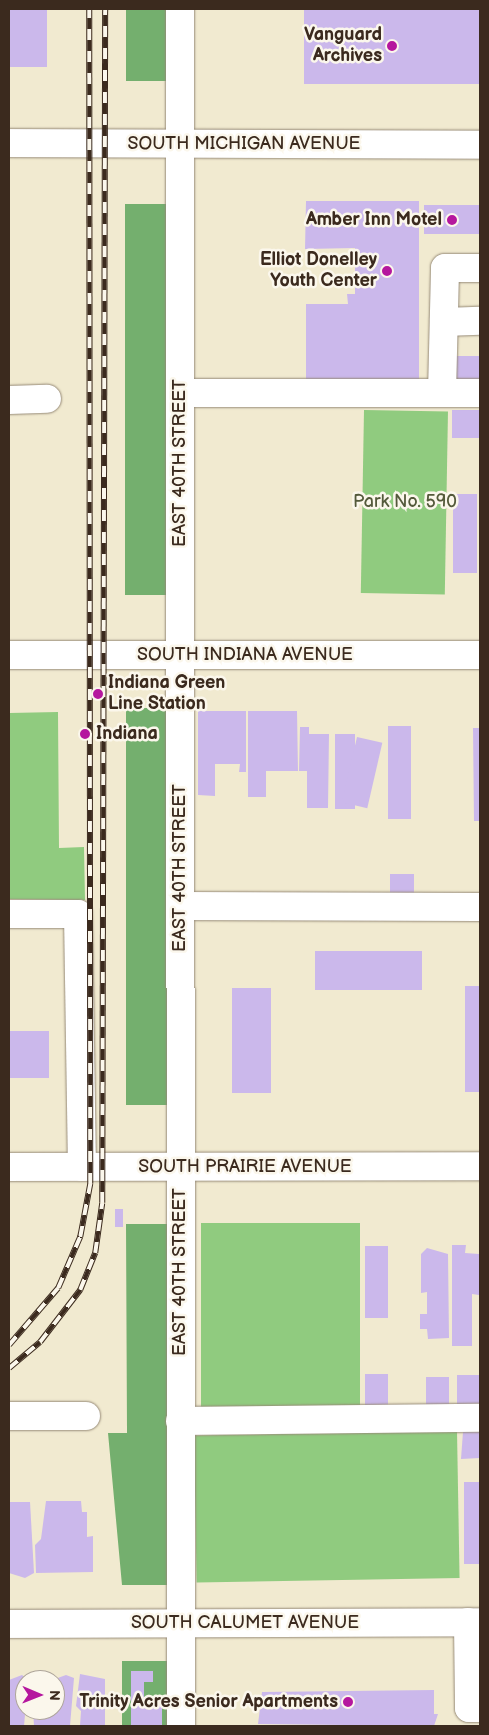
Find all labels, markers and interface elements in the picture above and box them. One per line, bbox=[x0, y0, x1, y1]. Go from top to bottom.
place label: Vanguard Archives bbox=[304, 25, 382, 68]
marker: Vanguard Archives bbox=[386, 40, 398, 52]
street label: SOUTH MICHIGAN AVENUE bbox=[128, 133, 360, 155]
place label: Amber Inn Motel bbox=[306, 209, 442, 231]
marker: Amber Inn Motel bbox=[446, 214, 458, 226]
place label: Elliot Donelley Youth Center bbox=[260, 250, 377, 292]
marker: Elliot Donelley Youth Center bbox=[381, 265, 393, 277]
street label: EAST 40TH STREET bbox=[169, 379, 191, 547]
park label: Park No. 590 bbox=[353, 491, 457, 513]
street label: SOUTH INDIANA AVENUE bbox=[137, 644, 353, 666]
place label: Indiana Green Line Station bbox=[108, 673, 225, 716]
marker: Indiana Green Line Station bbox=[92, 688, 104, 700]
place label: Indiana bbox=[96, 723, 158, 745]
marker: Indiana bbox=[78, 727, 92, 741]
street label: EAST 40TH STREET bbox=[169, 784, 191, 952]
street label: SOUTH PRAIRIE AVENUE bbox=[138, 1156, 352, 1178]
street label: EAST 40TH STREET bbox=[169, 1188, 191, 1356]
street label: SOUTH CALUMET AVENUE bbox=[131, 1612, 359, 1634]
north arrow bbox=[15, 1670, 65, 1720]
text: N bbox=[46, 1690, 63, 1701]
place label: Trinity Acres Senior Apartments bbox=[79, 1691, 338, 1713]
marker: Trinity Acres Senior Apartments bbox=[342, 1696, 354, 1708]

